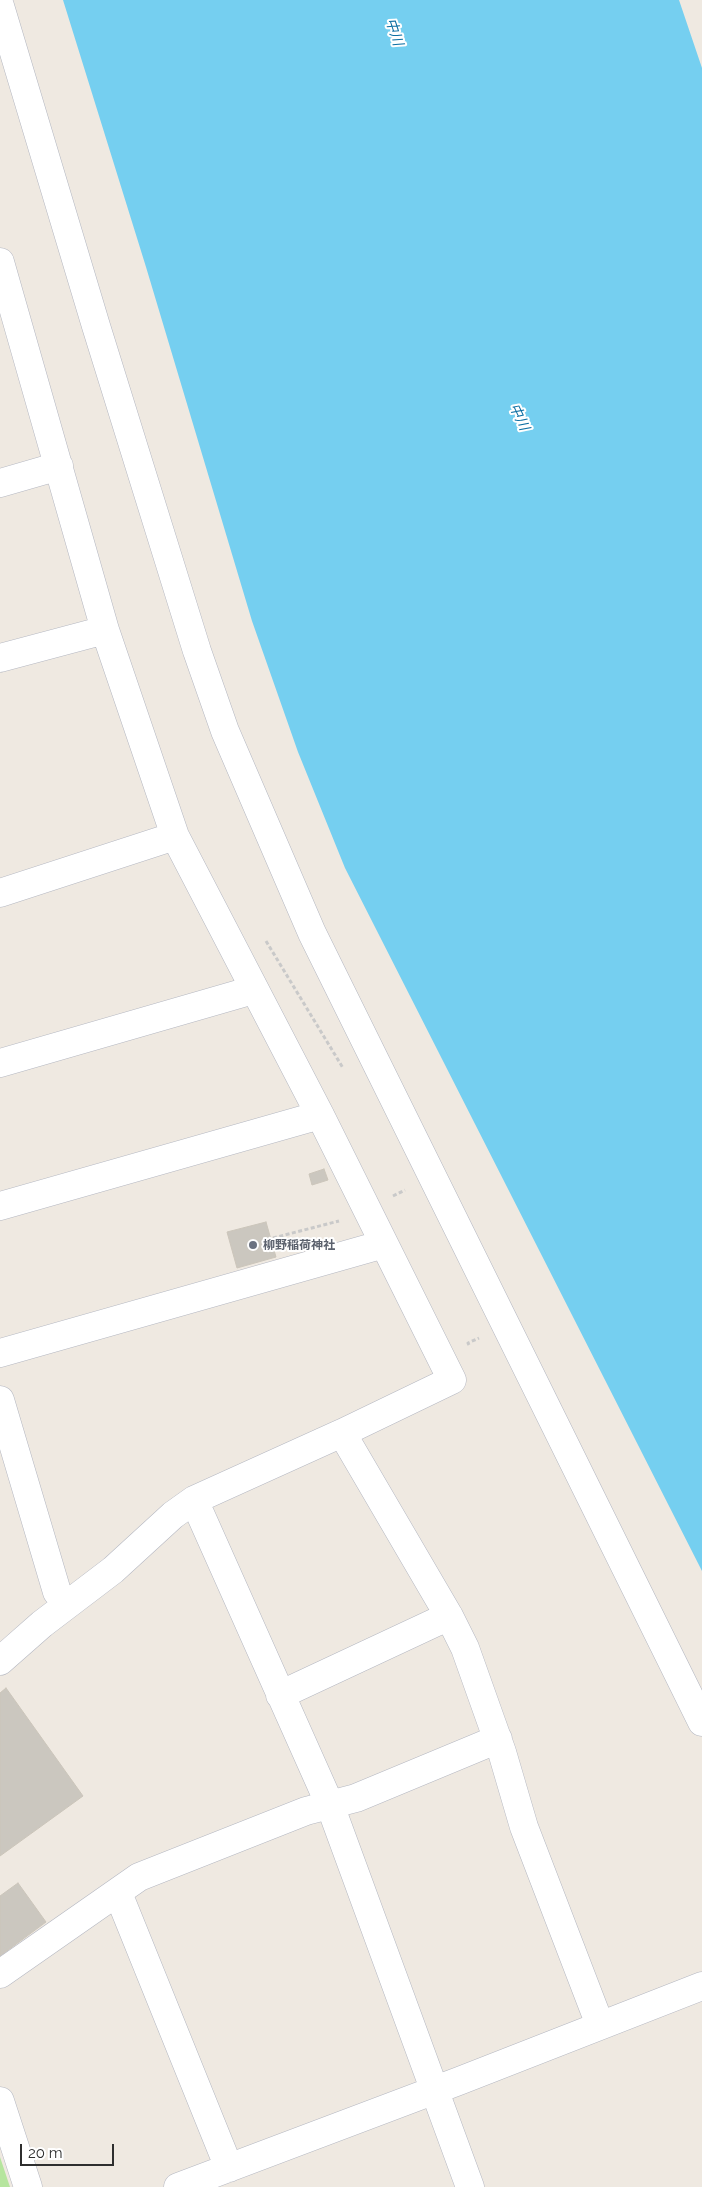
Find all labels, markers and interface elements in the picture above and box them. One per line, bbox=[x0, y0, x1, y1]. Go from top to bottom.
water label: 中川 bbox=[382, 16, 406, 48]
water label: 中川 bbox=[505, 401, 533, 433]
place label: 柳野稲荷神社 bbox=[263, 1238, 335, 1252]
marker: 柳野稲荷神社 bbox=[247, 1239, 259, 1251]
scale bar bbox=[22, 2134, 116, 2166]
text: 20 m bbox=[28, 2144, 63, 2162]

